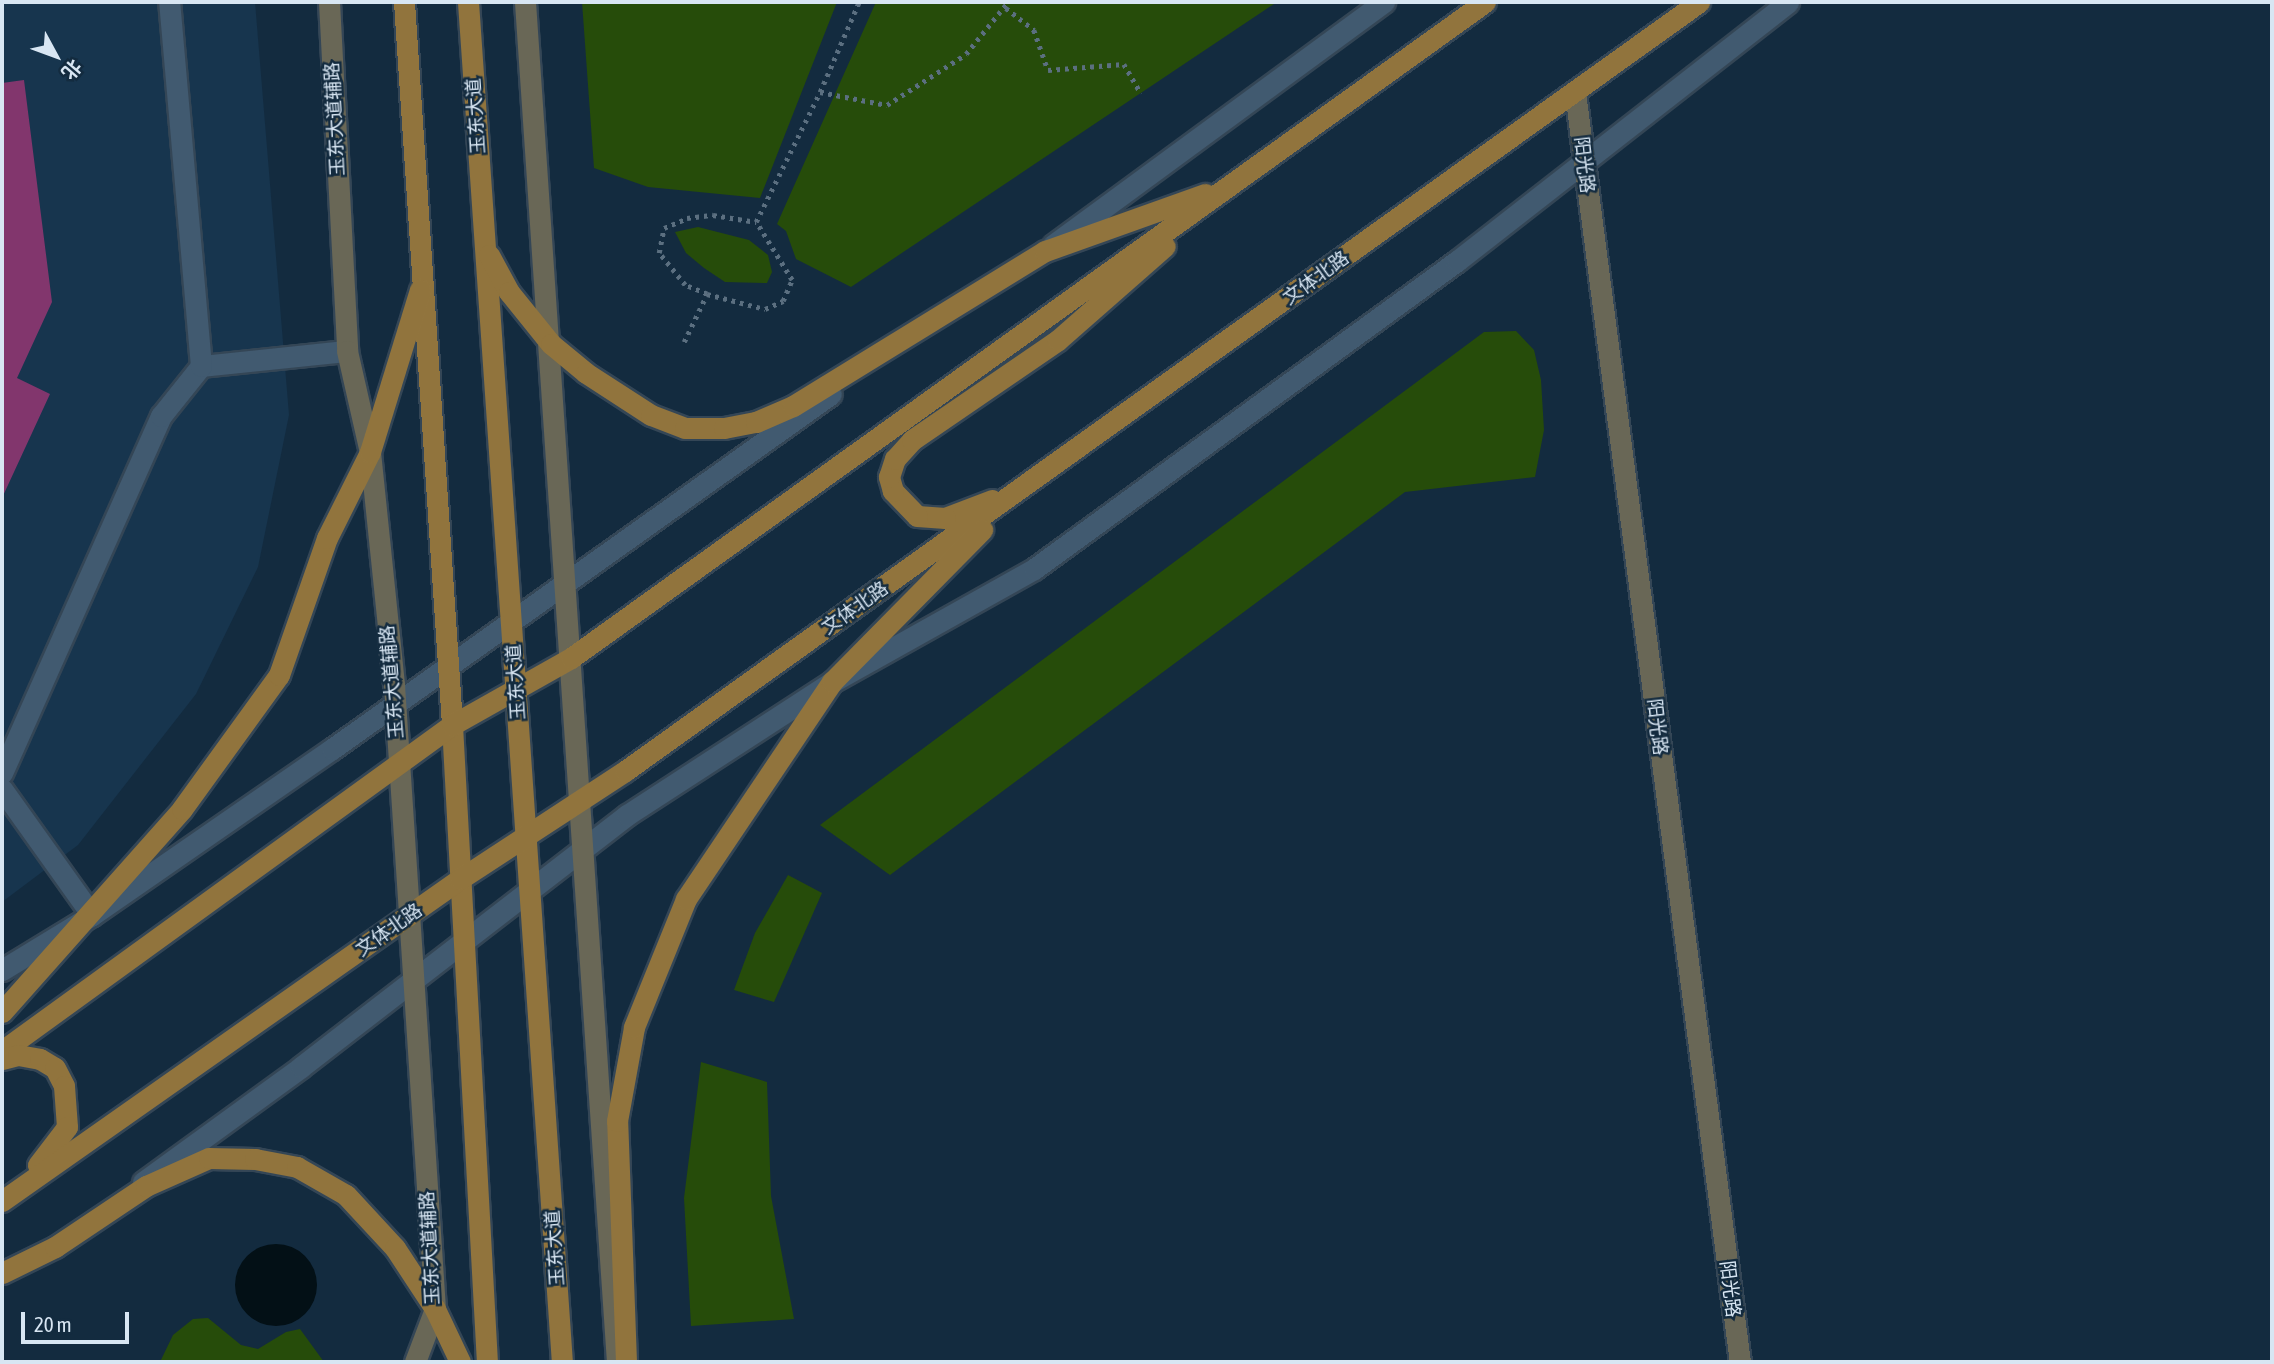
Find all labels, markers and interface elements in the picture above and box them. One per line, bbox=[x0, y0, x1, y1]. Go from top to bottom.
north arrow bbox=[21, 21, 91, 91]
text: 北 bbox=[57, 55, 86, 84]
street label: 玉东大道辅路 bbox=[321, 61, 349, 177]
street label: 玉东大道 bbox=[462, 77, 490, 155]
street label: 阳光路 bbox=[1569, 135, 1599, 195]
street label: 文体北路 bbox=[1279, 246, 1353, 310]
street label: 文体北路 bbox=[817, 577, 893, 639]
street label: 玉东大道辅路 bbox=[376, 624, 408, 740]
street label: 玉东大道 bbox=[502, 643, 530, 721]
street label: 阳光路 bbox=[1642, 697, 1672, 757]
street label: 文体北路 bbox=[351, 899, 427, 961]
street label: 玉东大道辅路 bbox=[416, 1190, 444, 1306]
street label: 玉东大道 bbox=[541, 1209, 569, 1287]
street label: 阳光路 bbox=[1715, 1259, 1745, 1319]
scale bar bbox=[24, 1298, 133, 1342]
text: 20 m bbox=[34, 1312, 72, 1336]

